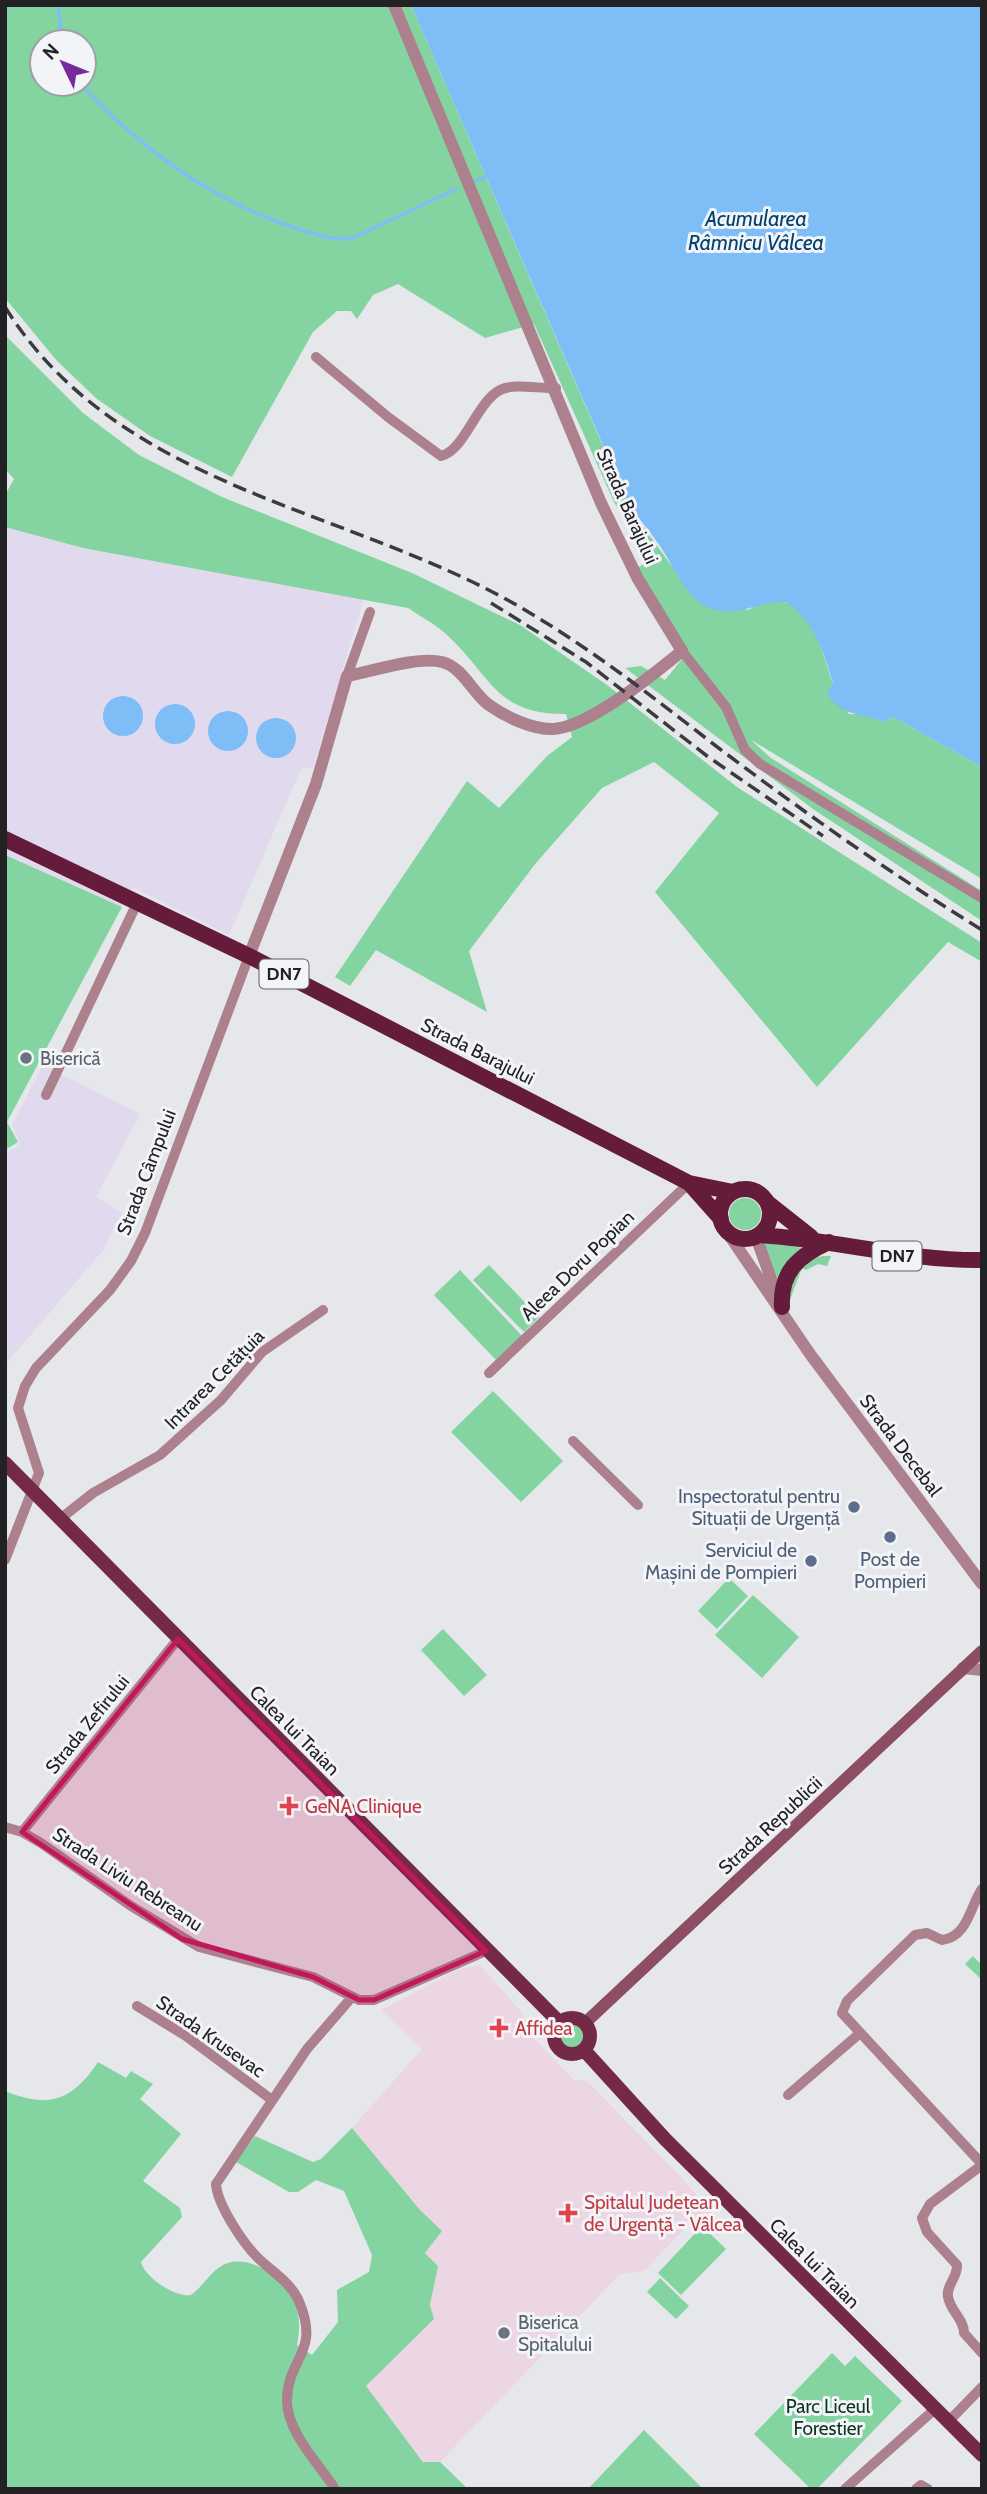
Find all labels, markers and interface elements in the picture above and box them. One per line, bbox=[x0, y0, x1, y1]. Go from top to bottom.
north arrow bbox=[28, 28, 98, 98]
text: N bbox=[38, 39, 64, 65]
water label: Acumularea Râmnicu Vâlcea bbox=[688, 206, 824, 255]
street label: Strada Barajului bbox=[592, 445, 663, 568]
road number: DN7 bbox=[260, 959, 308, 988]
street label: Strada Barajului bbox=[417, 1013, 538, 1090]
place label: Biserică bbox=[40, 1047, 101, 1070]
marker: Biserică bbox=[18, 1050, 34, 1066]
street label: Strada Câmpului bbox=[112, 1106, 181, 1238]
street label: Aleea Doru Popian bbox=[516, 1205, 639, 1325]
road number: DN7 bbox=[872, 1241, 922, 1270]
street label: Intrarea Cetățuia bbox=[160, 1325, 270, 1435]
street label: Strada Decebal bbox=[855, 1390, 947, 1501]
place label: Inspectoratul pentru Situații de Urgență bbox=[678, 1485, 840, 1531]
marker: Inspectoratul pentru Situații de Urgență bbox=[846, 1499, 862, 1515]
marker: Post de Pompieri bbox=[882, 1529, 898, 1545]
place label: Serviciul de Mașini de Pompieri bbox=[645, 1539, 797, 1585]
place label: Post de Pompieri bbox=[854, 1548, 926, 1593]
marker: Serviciul de Mașini de Pompieri bbox=[803, 1553, 819, 1569]
street label: Strada Zefirului bbox=[41, 1670, 134, 1778]
street label: Calea lui Traian bbox=[245, 1680, 345, 1780]
street label: Strada Republicii bbox=[714, 1772, 827, 1879]
place label: GeNA Clinique bbox=[305, 1795, 422, 1818]
marker: GeNA Clinique bbox=[279, 1796, 299, 1816]
street label: Strada Liviu Rebreanu bbox=[49, 1822, 207, 1936]
street label: Strada Krusevac bbox=[152, 1990, 270, 2083]
place label: Affidea bbox=[515, 2017, 572, 2040]
marker: Affidea bbox=[489, 2018, 509, 2038]
place label: Spitalul Județean de Urgență - Vâlcea bbox=[584, 2191, 742, 2237]
marker: Spitalul Județean de Urgență - Vâlcea bbox=[558, 2203, 578, 2223]
street label: Calea lui Traian bbox=[765, 2213, 865, 2313]
place label: Biserica Spitalului bbox=[518, 2311, 592, 2356]
marker: Biserica Spitalului bbox=[496, 2325, 512, 2341]
park label: Parc Liceul Forestier bbox=[786, 2395, 871, 2440]

